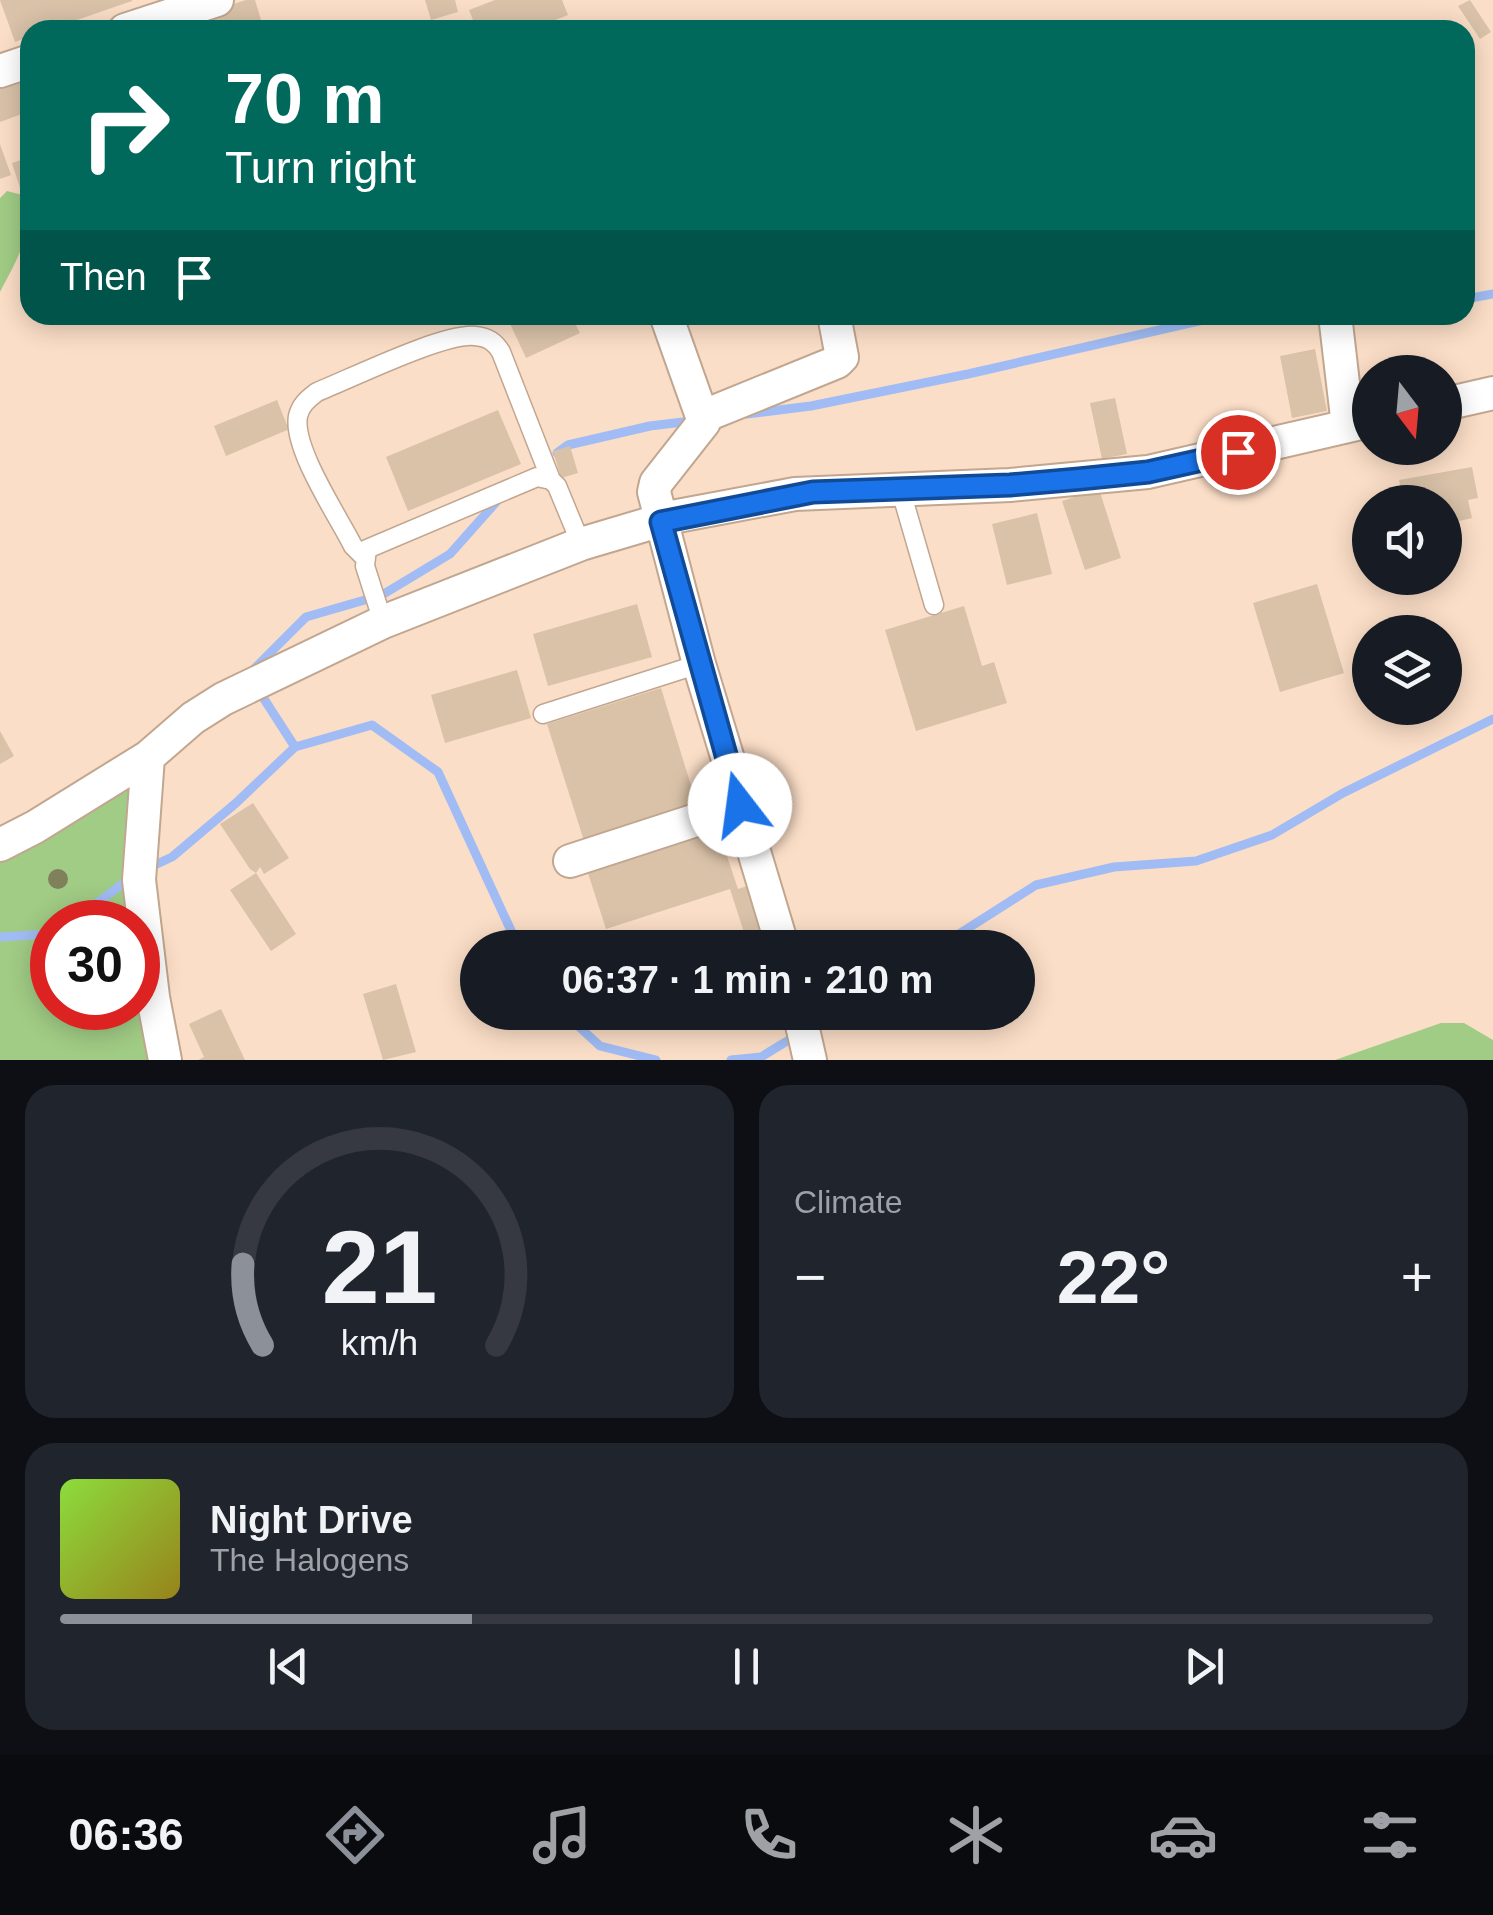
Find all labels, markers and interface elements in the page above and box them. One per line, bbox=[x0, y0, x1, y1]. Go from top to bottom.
icon: right bbox=[60, 60, 190, 190]
text: 70 m bbox=[225, 60, 385, 138]
text: Turn right bbox=[225, 142, 416, 193]
icon: arrive bbox=[167, 250, 222, 305]
text: Then bbox=[60, 256, 147, 298]
north arrow bbox=[1352, 355, 1462, 465]
map controls bbox=[1352, 355, 1462, 725]
pin bbox=[1196, 410, 1281, 495]
icon: arrive bbox=[1211, 425, 1266, 480]
button: sound bbox=[1352, 485, 1462, 595]
button: layers bbox=[1352, 615, 1462, 725]
position arrow bbox=[688, 753, 792, 857]
speed limit sign: 30 bbox=[30, 900, 160, 1030]
text: 06:37 · 1 min · 210 m bbox=[562, 959, 933, 1001]
text: Climate bbox=[794, 1184, 902, 1220]
text: 21 bbox=[322, 1209, 437, 1325]
text: 22° bbox=[1057, 1235, 1170, 1319]
text: − bbox=[794, 1246, 826, 1308]
text: + bbox=[1401, 1246, 1433, 1308]
text: km/h bbox=[341, 1323, 418, 1363]
text: Night Drive bbox=[210, 1499, 413, 1541]
text: The Halogens bbox=[210, 1542, 409, 1578]
icon: previous bbox=[261, 1639, 316, 1694]
icon: pause bbox=[719, 1639, 774, 1694]
icon: next bbox=[1177, 1639, 1232, 1694]
icon: directions bbox=[320, 1800, 390, 1870]
icon: music bbox=[527, 1800, 597, 1870]
icon: phone bbox=[734, 1800, 804, 1870]
icon: climate bbox=[941, 1800, 1011, 1870]
icon: car bbox=[1148, 1800, 1218, 1870]
icon: filters bbox=[1355, 1800, 1425, 1870]
text: 06:36 bbox=[68, 1809, 184, 1860]

